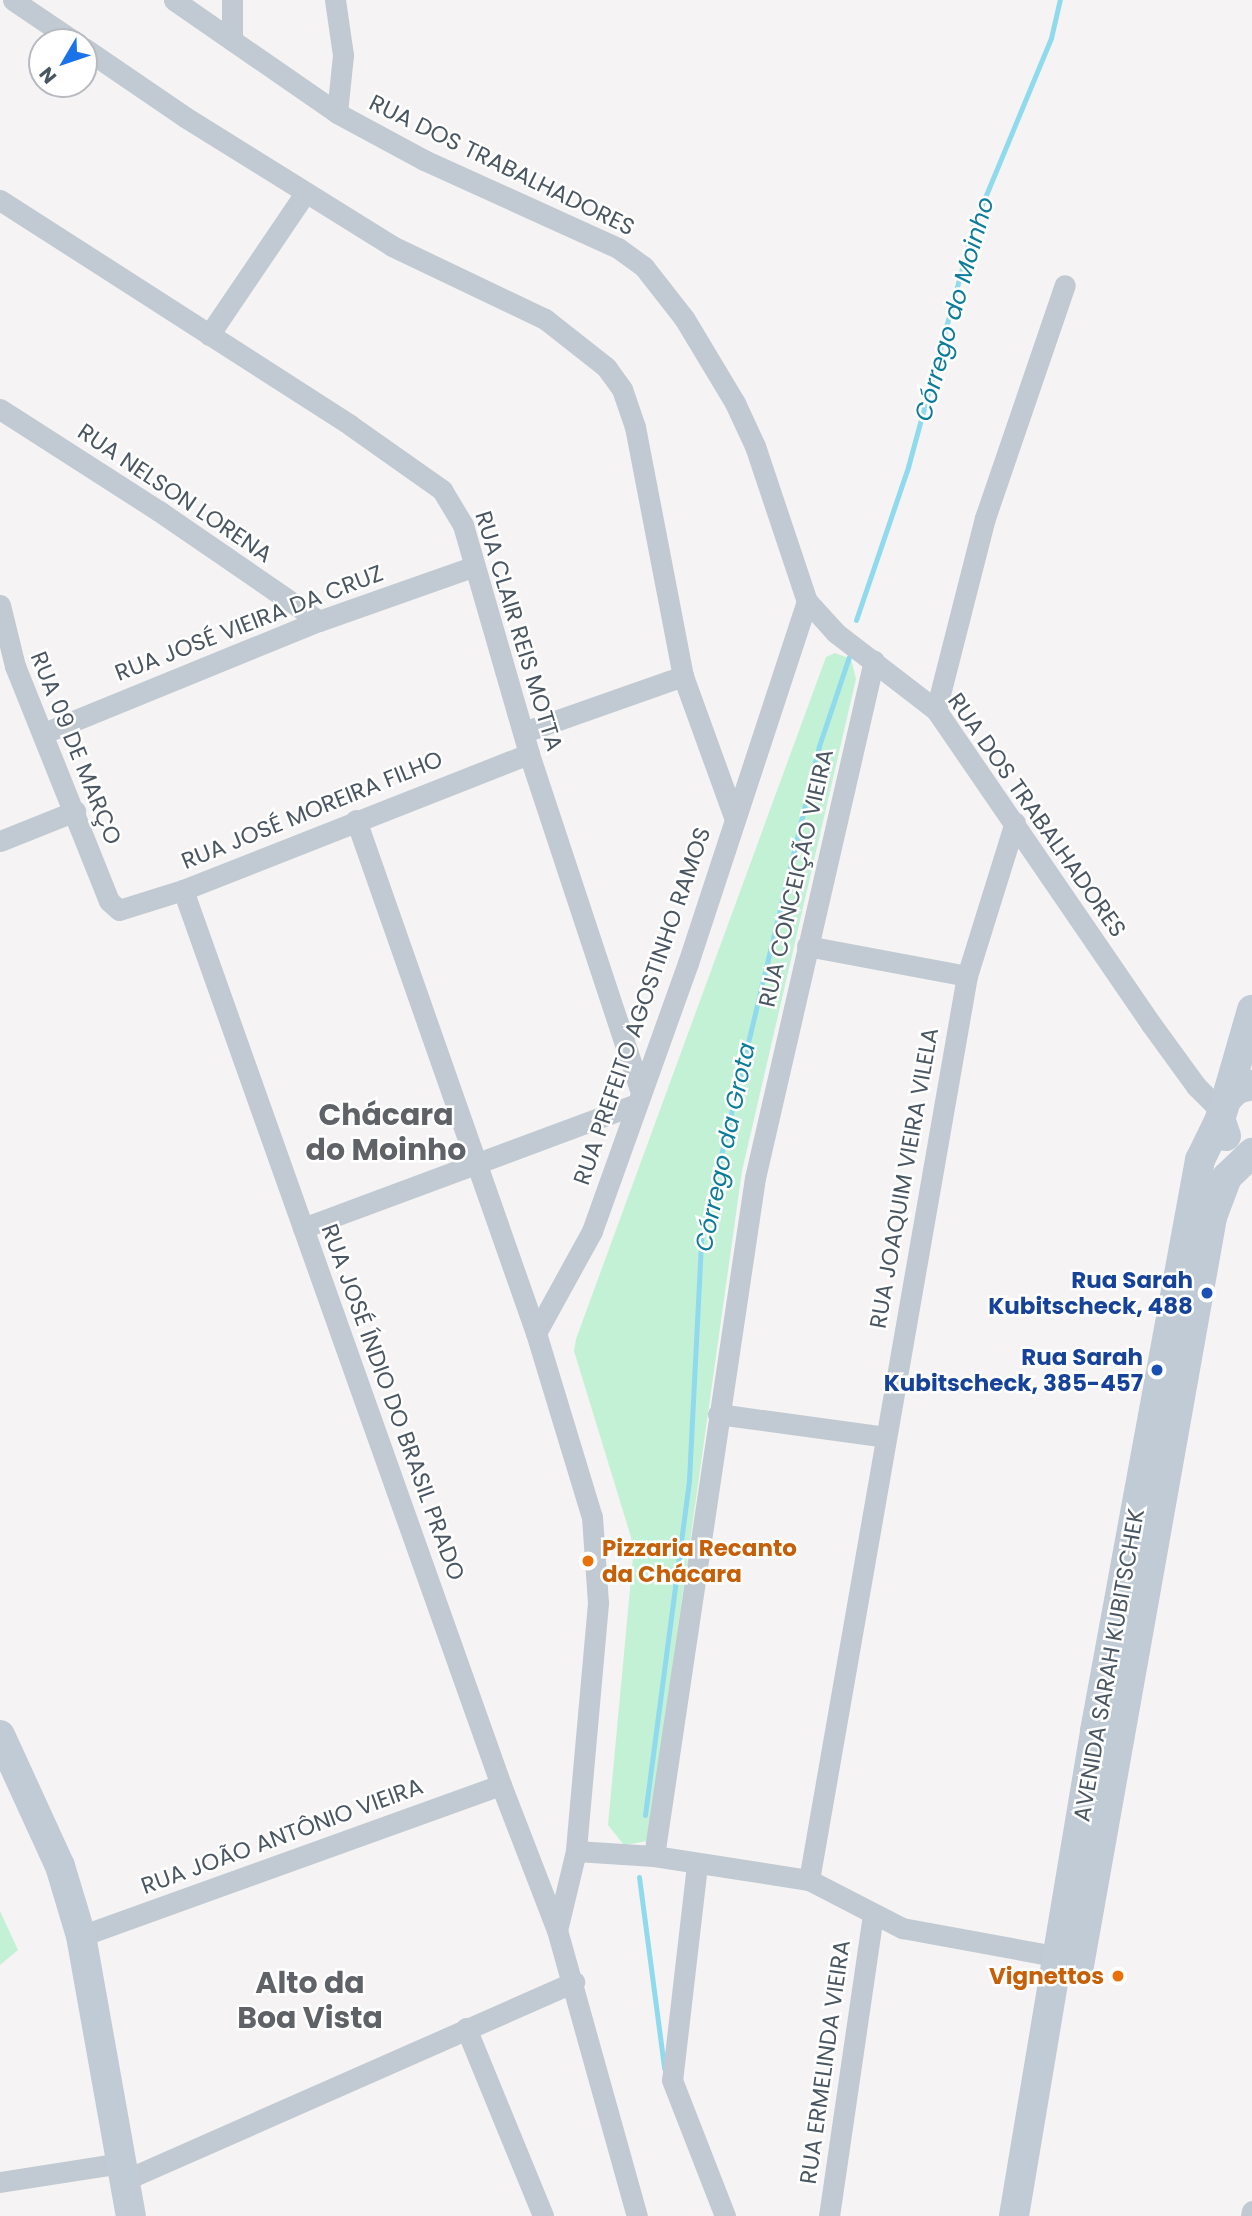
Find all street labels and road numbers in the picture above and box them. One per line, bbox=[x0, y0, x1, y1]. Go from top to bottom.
street label: RUA DOS TRABALHADORES bbox=[365, 89, 639, 241]
street label: RUA NELSON LORENA bbox=[73, 418, 277, 568]
street label: RUA CLAIR REIS MOTTA bbox=[469, 508, 569, 754]
street label: RUA JOSÉ VIEIRA DA CRUZ bbox=[111, 559, 387, 687]
street label: RUA 09 DE MARÇO bbox=[25, 648, 127, 848]
street label: RUA DOS TRABALHADORES bbox=[942, 688, 1132, 942]
street label: RUA JOSÉ MOREIRA FILHO bbox=[177, 745, 447, 875]
street label: RUA CONCEIÇÃO VIEIRA bbox=[753, 746, 839, 1010]
street label: RUA PREFEITO AGOSTINHO RAMOS bbox=[568, 824, 716, 1188]
street label: RUA JOAQUIM VIEIRA VILELA bbox=[864, 1025, 944, 1331]
street label: RUA JOSÉ ÍNDIO DO BRASIL PRADO bbox=[316, 1220, 470, 1584]
street label: AVENIDA SARAH KUBITSCHEK bbox=[1068, 1506, 1150, 1824]
street label: RUA JOÃO ANTÔNIO VIEIRA bbox=[137, 1772, 427, 1900]
street label: RUA ERMELINDA VIEIRA bbox=[794, 1938, 856, 2186]

